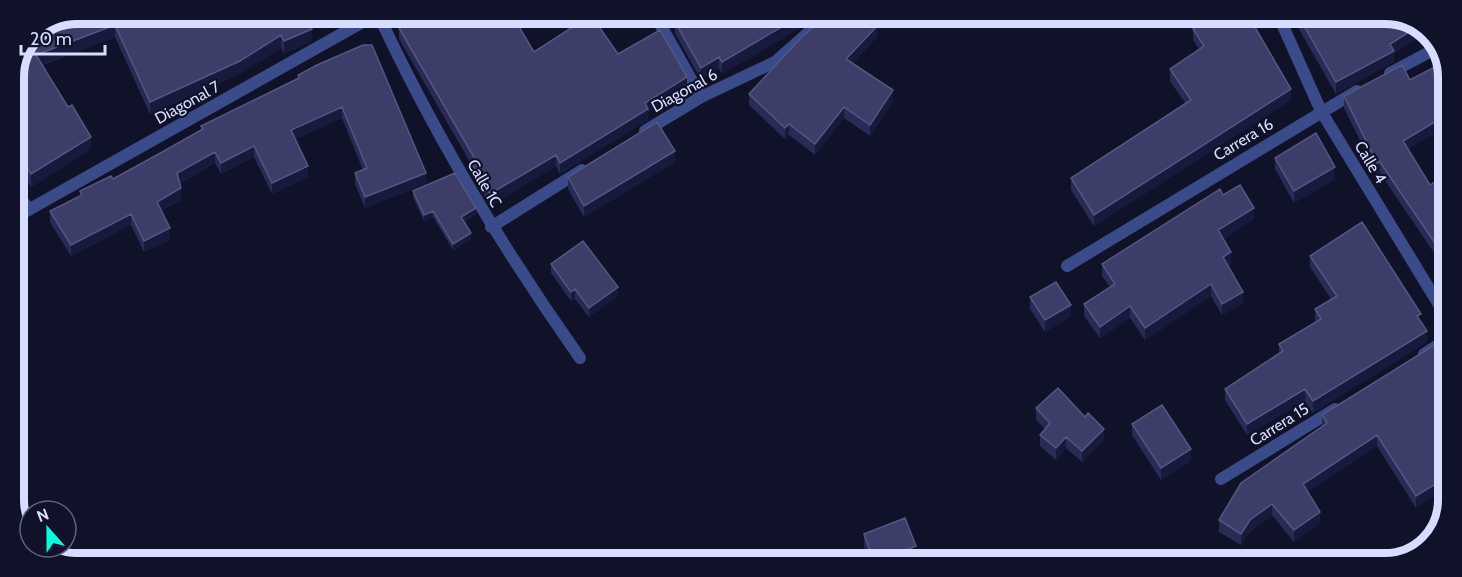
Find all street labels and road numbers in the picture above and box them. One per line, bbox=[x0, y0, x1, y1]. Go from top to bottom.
street label: Diagonal 6 bbox=[648, 65, 721, 116]
street label: Diagonal 7 bbox=[151, 77, 223, 128]
street label: Carrera 16 bbox=[1210, 114, 1277, 165]
street label: Calle 4 bbox=[1351, 138, 1391, 187]
street label: Calle 1C bbox=[463, 156, 506, 211]
street label: Carrera 15 bbox=[1246, 399, 1312, 450]

